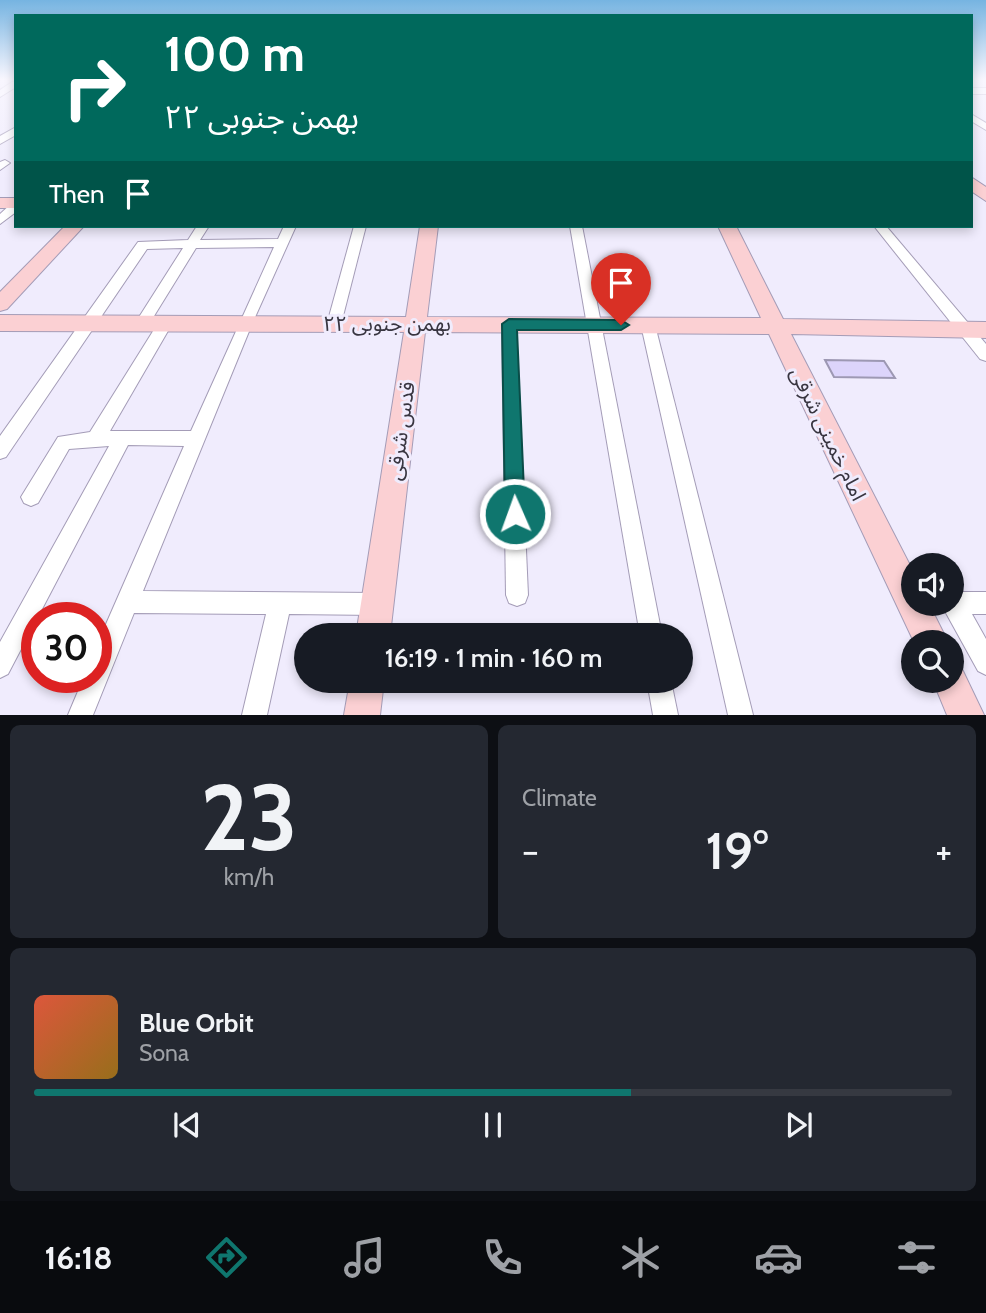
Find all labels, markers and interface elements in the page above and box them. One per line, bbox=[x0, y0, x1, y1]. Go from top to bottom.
text: 100 m bbox=[164, 24, 305, 83]
icon: right bbox=[49, 42, 140, 133]
text: ۲۲ بهمن جنوبی bbox=[164, 97, 359, 136]
icon: arrive bbox=[119, 175, 157, 213]
text: Then bbox=[49, 178, 105, 210]
pin bbox=[591, 253, 651, 325]
icon: arrive bbox=[602, 264, 640, 302]
street label: ۲۲ بهمن جنوبی bbox=[323, 311, 451, 336]
street label: امام خمینی شرقی bbox=[782, 363, 872, 507]
street label: قدس شرقی bbox=[381, 380, 420, 482]
position arrow bbox=[478, 477, 552, 551]
map controls bbox=[901, 553, 964, 693]
button: sound bbox=[901, 553, 964, 616]
speed limit sign: 30 bbox=[21, 602, 112, 693]
button: search bbox=[901, 630, 964, 693]
text: 16:19 · 1 min · 160 m bbox=[385, 642, 602, 674]
text: 23 bbox=[200, 762, 298, 873]
text: Climate bbox=[522, 784, 597, 812]
text: 19° bbox=[706, 819, 768, 882]
text: − bbox=[522, 827, 539, 874]
text: + bbox=[935, 827, 952, 874]
text: km/h bbox=[224, 863, 274, 891]
text: Blue Orbit bbox=[139, 1007, 254, 1039]
text: Sona bbox=[139, 1039, 189, 1067]
icon: previous bbox=[168, 1106, 206, 1144]
icon: pause bbox=[474, 1106, 512, 1144]
icon: next bbox=[780, 1106, 818, 1144]
icon: directions bbox=[202, 1233, 251, 1282]
icon: music bbox=[340, 1233, 389, 1282]
icon: phone bbox=[478, 1233, 527, 1282]
icon: climate bbox=[616, 1233, 665, 1282]
icon: car bbox=[754, 1233, 803, 1282]
icon: filters bbox=[892, 1233, 941, 1282]
text: 16:18 bbox=[45, 1238, 113, 1277]

